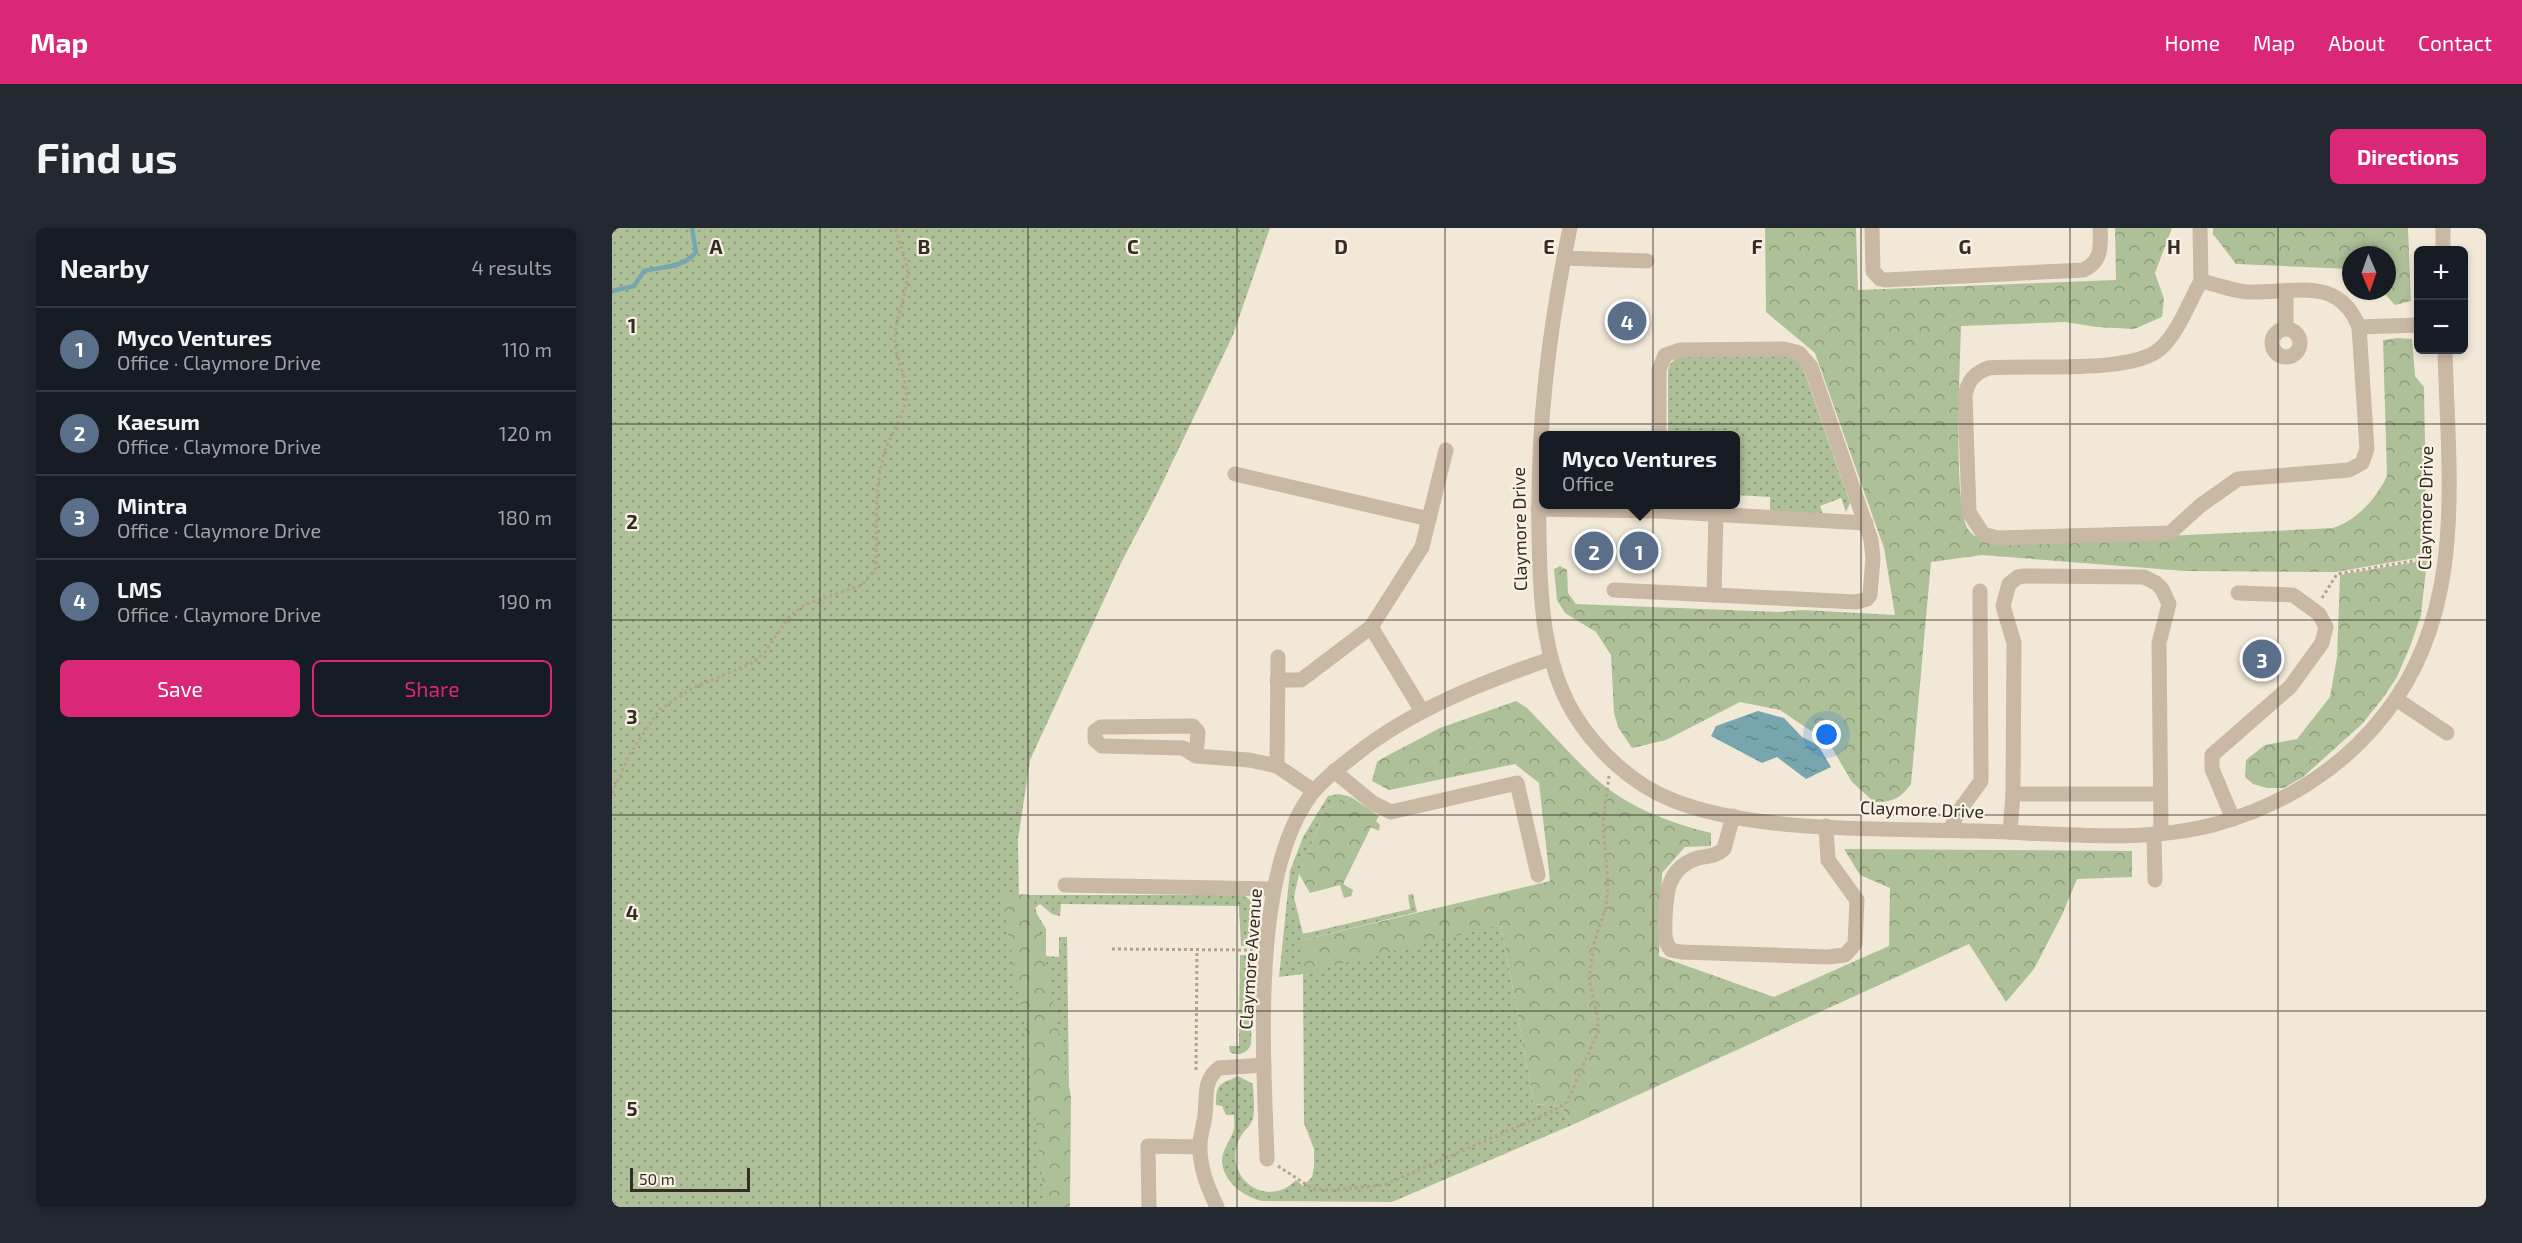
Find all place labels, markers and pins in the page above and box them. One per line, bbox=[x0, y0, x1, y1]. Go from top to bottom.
pin: 4 bbox=[1608, 298, 1646, 344]
pin: 2 bbox=[1574, 528, 1614, 574]
pin: 1 bbox=[1620, 528, 1658, 574]
pin: 3 bbox=[2242, 636, 2282, 682]

